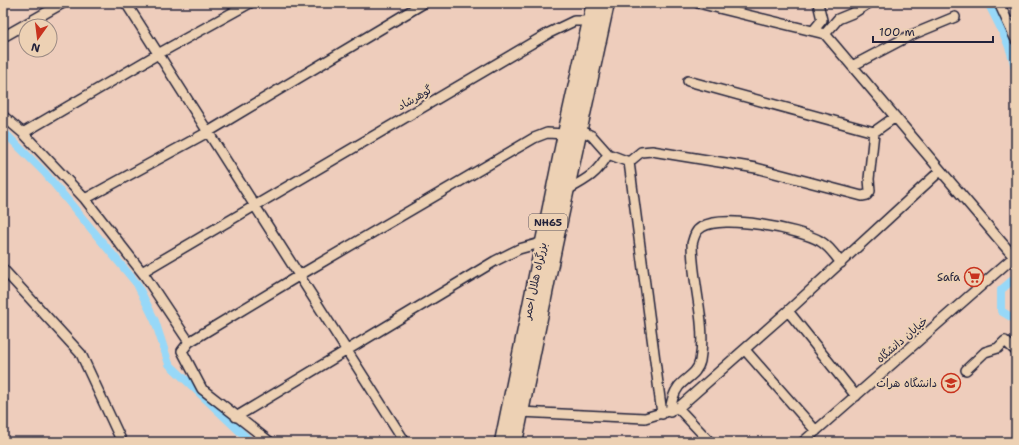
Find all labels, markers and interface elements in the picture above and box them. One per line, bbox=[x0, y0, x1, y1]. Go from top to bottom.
north arrow bbox=[18, 18, 58, 58]
scale bar bbox=[873, 18, 993, 44]
text: 100 m bbox=[879, 24, 915, 40]
text: N bbox=[29, 39, 42, 56]
street label: گوهرشاد bbox=[395, 82, 435, 114]
road number: NH65 bbox=[529, 214, 567, 230]
street label: بزرگراه هلال احمر bbox=[519, 241, 550, 322]
supermarket icon: Safa bbox=[963, 266, 985, 288]
place label: Safa bbox=[937, 270, 960, 285]
street label: خیابان دانشگاه bbox=[873, 313, 931, 367]
school or university icon: دانشگاه هرات bbox=[940, 372, 962, 394]
place label: دانشگاه هرات bbox=[876, 376, 937, 391]

